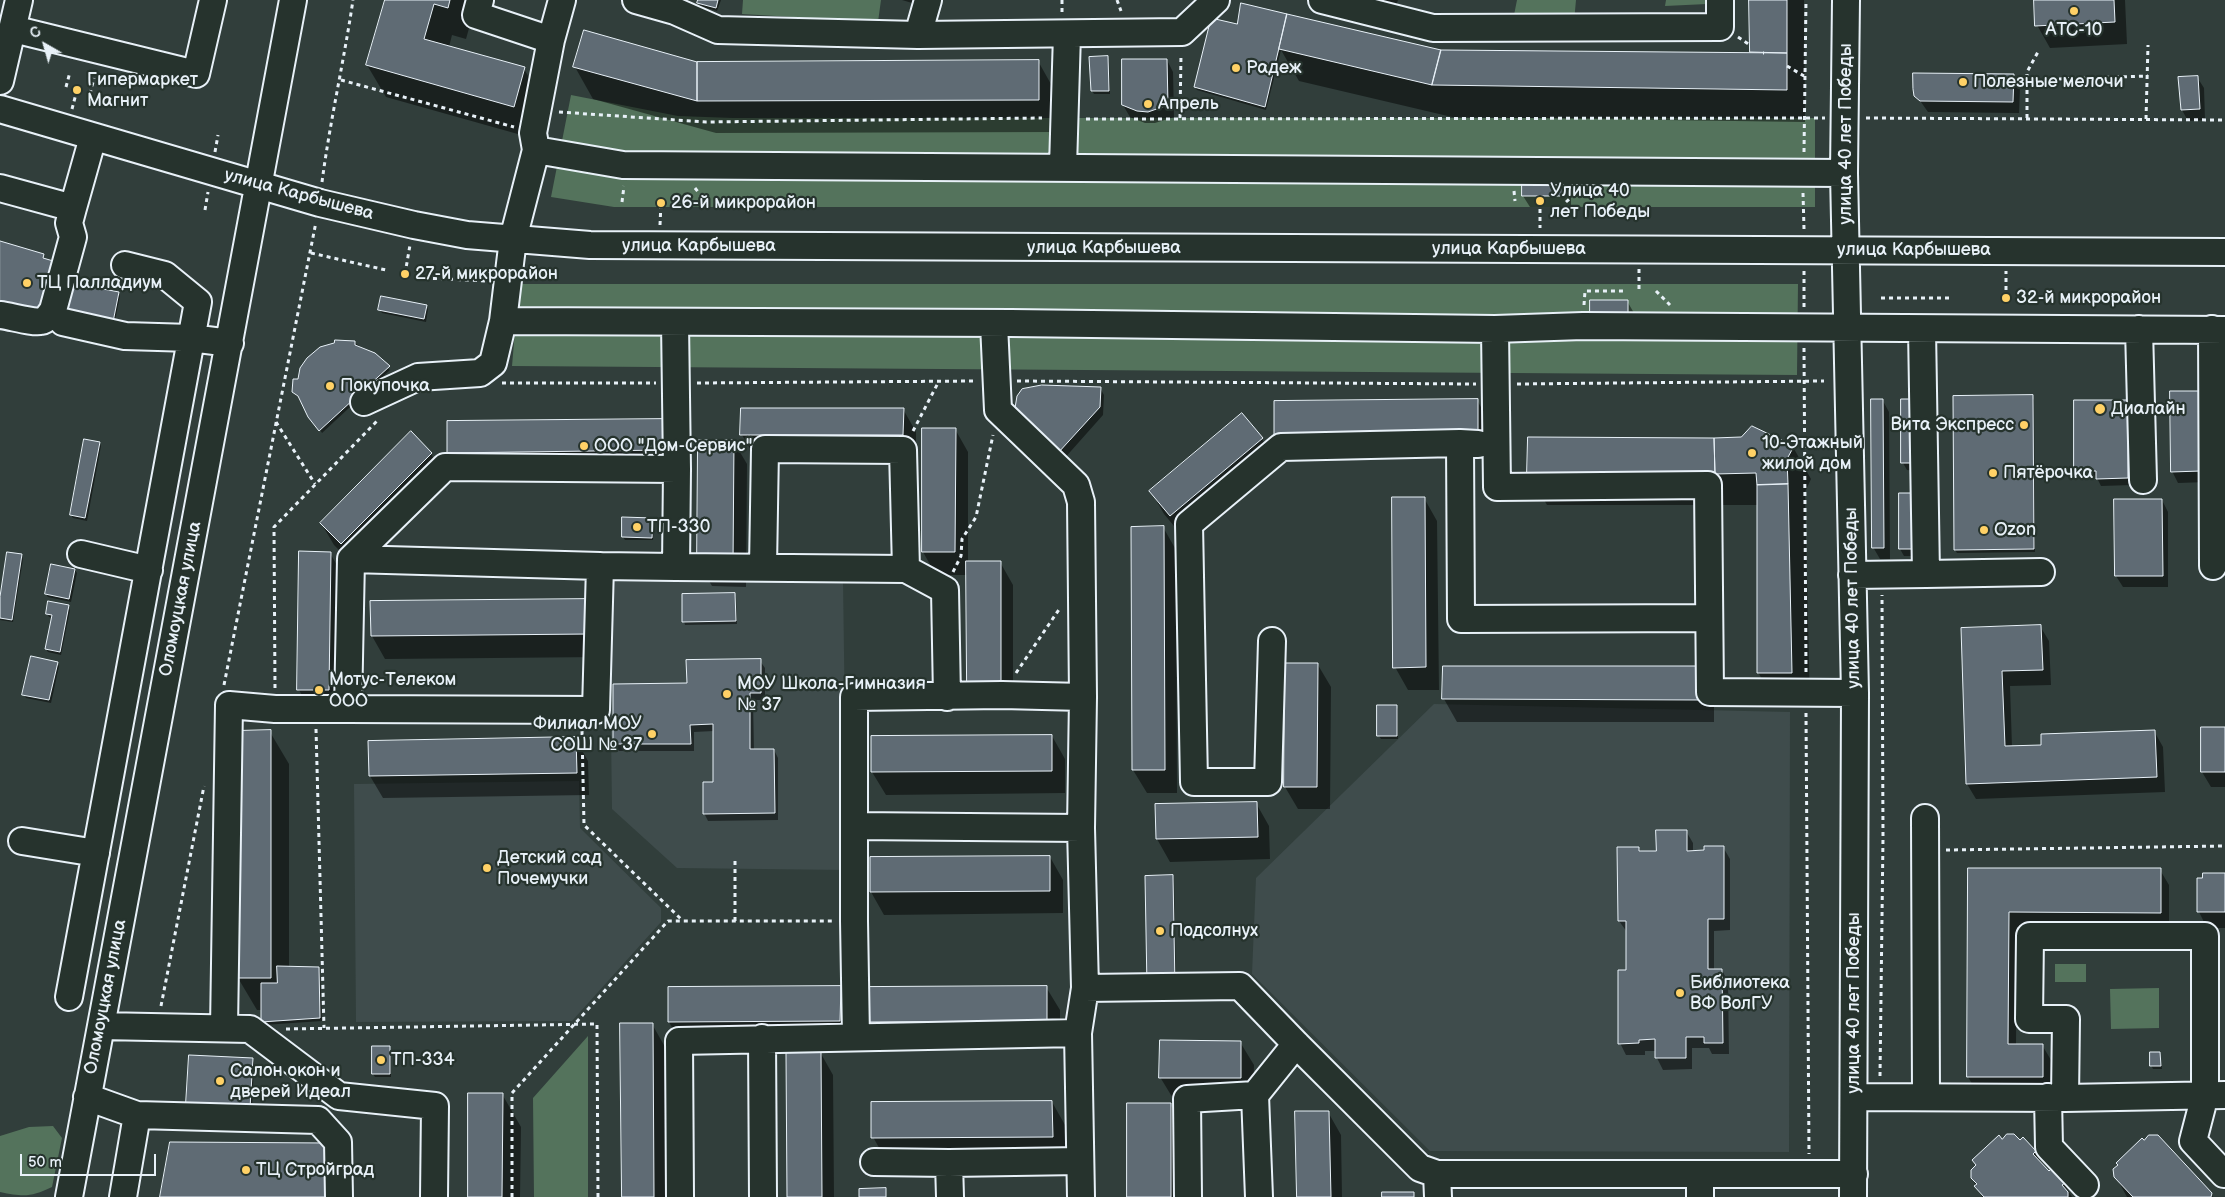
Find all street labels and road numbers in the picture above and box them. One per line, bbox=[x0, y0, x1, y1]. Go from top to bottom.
street label: улица 40 лет Победы bbox=[1835, 43, 1857, 225]
street label: улица Карбышева bbox=[222, 165, 376, 225]
street label: улица Карбышева bbox=[622, 235, 776, 257]
street label: улица Карбышева bbox=[1027, 237, 1181, 259]
street label: улица Карбышева bbox=[1432, 238, 1586, 260]
street label: улица Карбышева bbox=[1837, 239, 1991, 261]
street label: улица 40 лет Победы bbox=[1841, 507, 1865, 689]
street label: Оломоуцкая улица bbox=[155, 520, 207, 678]
street label: улица 40 лет Победы bbox=[1843, 912, 1865, 1094]
street label: Оломоуцкая улица bbox=[80, 918, 132, 1076]

